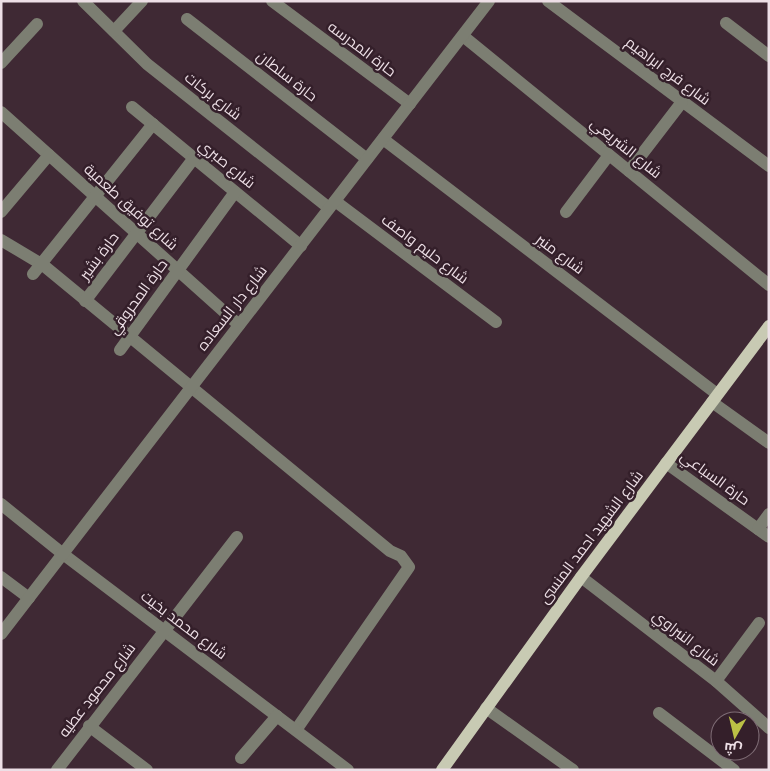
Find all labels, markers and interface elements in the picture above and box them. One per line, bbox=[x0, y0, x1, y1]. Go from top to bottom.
street label: حارة المدرسه bbox=[324, 17, 400, 80]
street label: شارع فرج ابراهيم bbox=[621, 32, 715, 110]
street label: حارة سلطان bbox=[252, 46, 322, 106]
street label: شارع بركات bbox=[180, 67, 246, 125]
street label: شارع الشريعي bbox=[585, 113, 666, 184]
street label: شارع صبري bbox=[193, 135, 260, 195]
street label: شارع توفيق طعمية bbox=[79, 159, 182, 255]
street label: شارع حليم واصف bbox=[377, 210, 473, 289]
street label: حارة بشير bbox=[74, 228, 123, 284]
street label: شارع منير bbox=[530, 229, 588, 280]
street label: حارة المحروقي bbox=[104, 255, 174, 340]
street label: شارع دار السعاده bbox=[192, 261, 272, 355]
street label: حارة السباعي bbox=[675, 446, 754, 512]
street label: شارع الشهيد احمد المنسى bbox=[534, 466, 649, 608]
street label: شارع محمد بخيت bbox=[136, 586, 231, 665]
street label: شارع النبراوي bbox=[647, 605, 724, 672]
street label: شارع محمود عطيه bbox=[54, 639, 141, 742]
north arrow bbox=[710, 711, 760, 761]
text: ش bbox=[723, 739, 743, 759]

